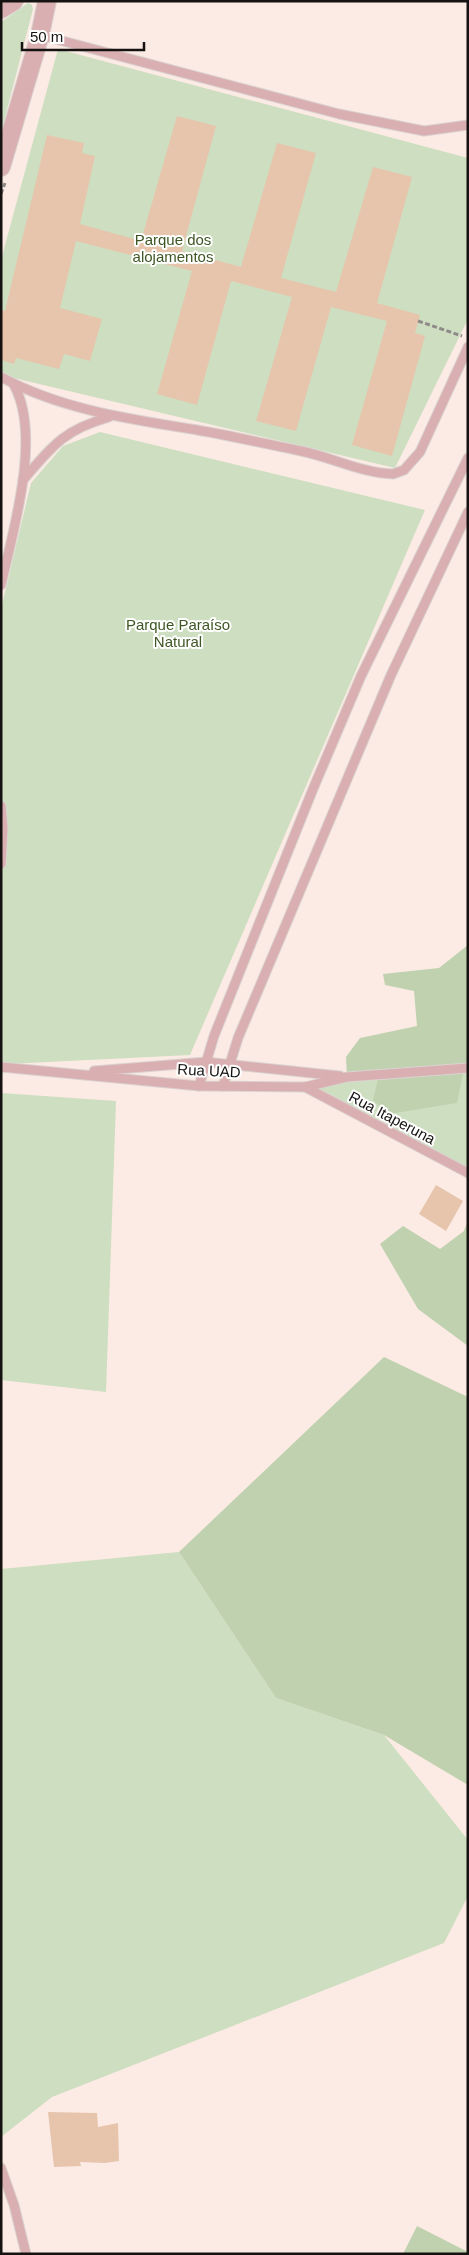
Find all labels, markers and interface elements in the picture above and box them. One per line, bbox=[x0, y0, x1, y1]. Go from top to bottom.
scale bar bbox=[22, 20, 145, 52]
text: 50 m bbox=[30, 28, 63, 45]
park label: Parque dos alojamentos bbox=[133, 231, 213, 265]
park label: Parque Paraíso Natural bbox=[126, 616, 230, 650]
street label: Rua UAD bbox=[177, 1060, 241, 1081]
street label: Rua Itaperuna bbox=[346, 1088, 439, 1148]

